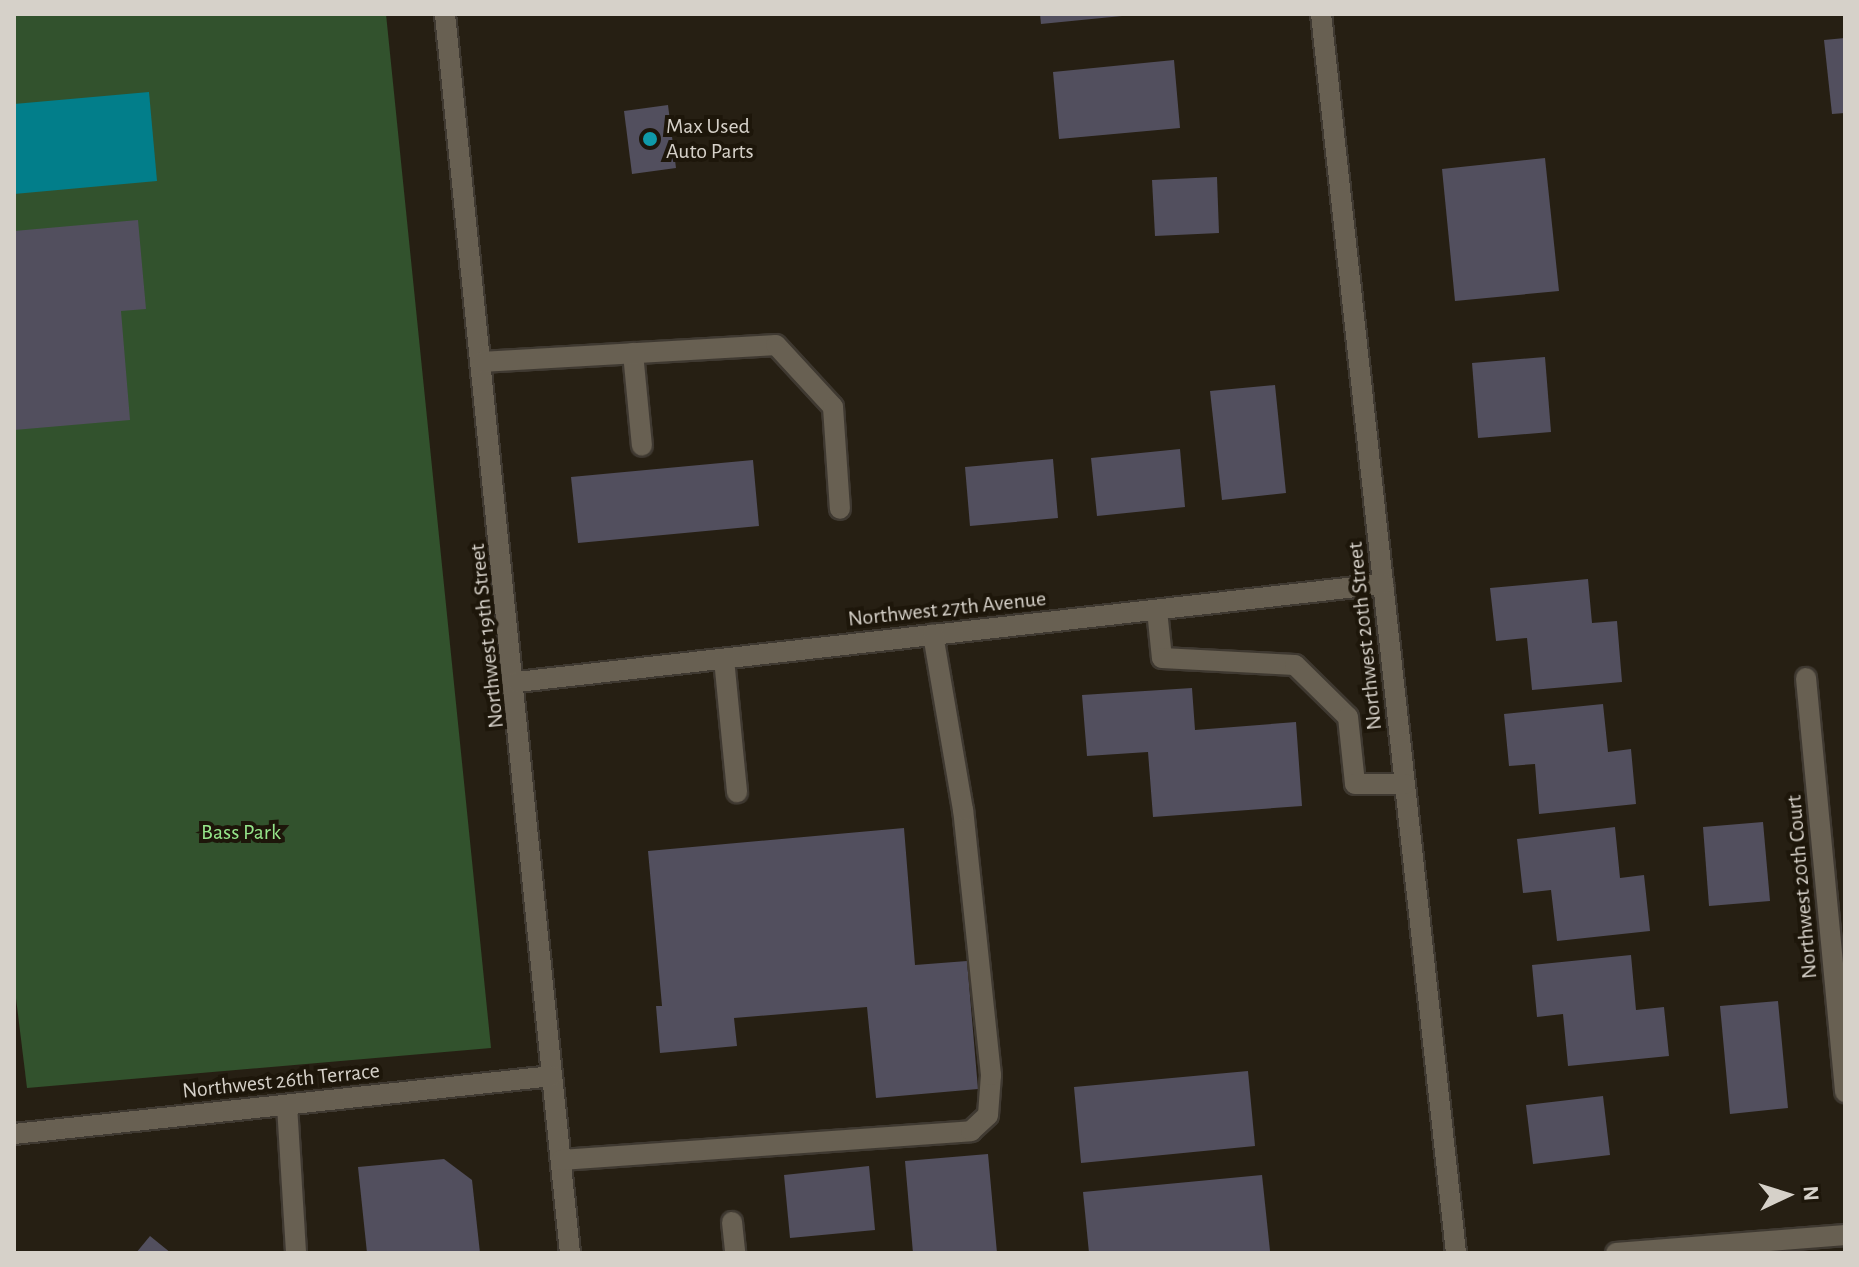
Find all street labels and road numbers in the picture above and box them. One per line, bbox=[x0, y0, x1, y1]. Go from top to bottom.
street label: Northwest 20th Street bbox=[1342, 541, 1388, 731]
street label: Northwest 19th Street bbox=[464, 542, 510, 730]
street label: Northwest 27th Avenue bbox=[847, 585, 1047, 633]
street label: Northwest 20th Court bbox=[1781, 794, 1823, 980]
street label: Northwest 26th Terrace bbox=[181, 1058, 381, 1104]

